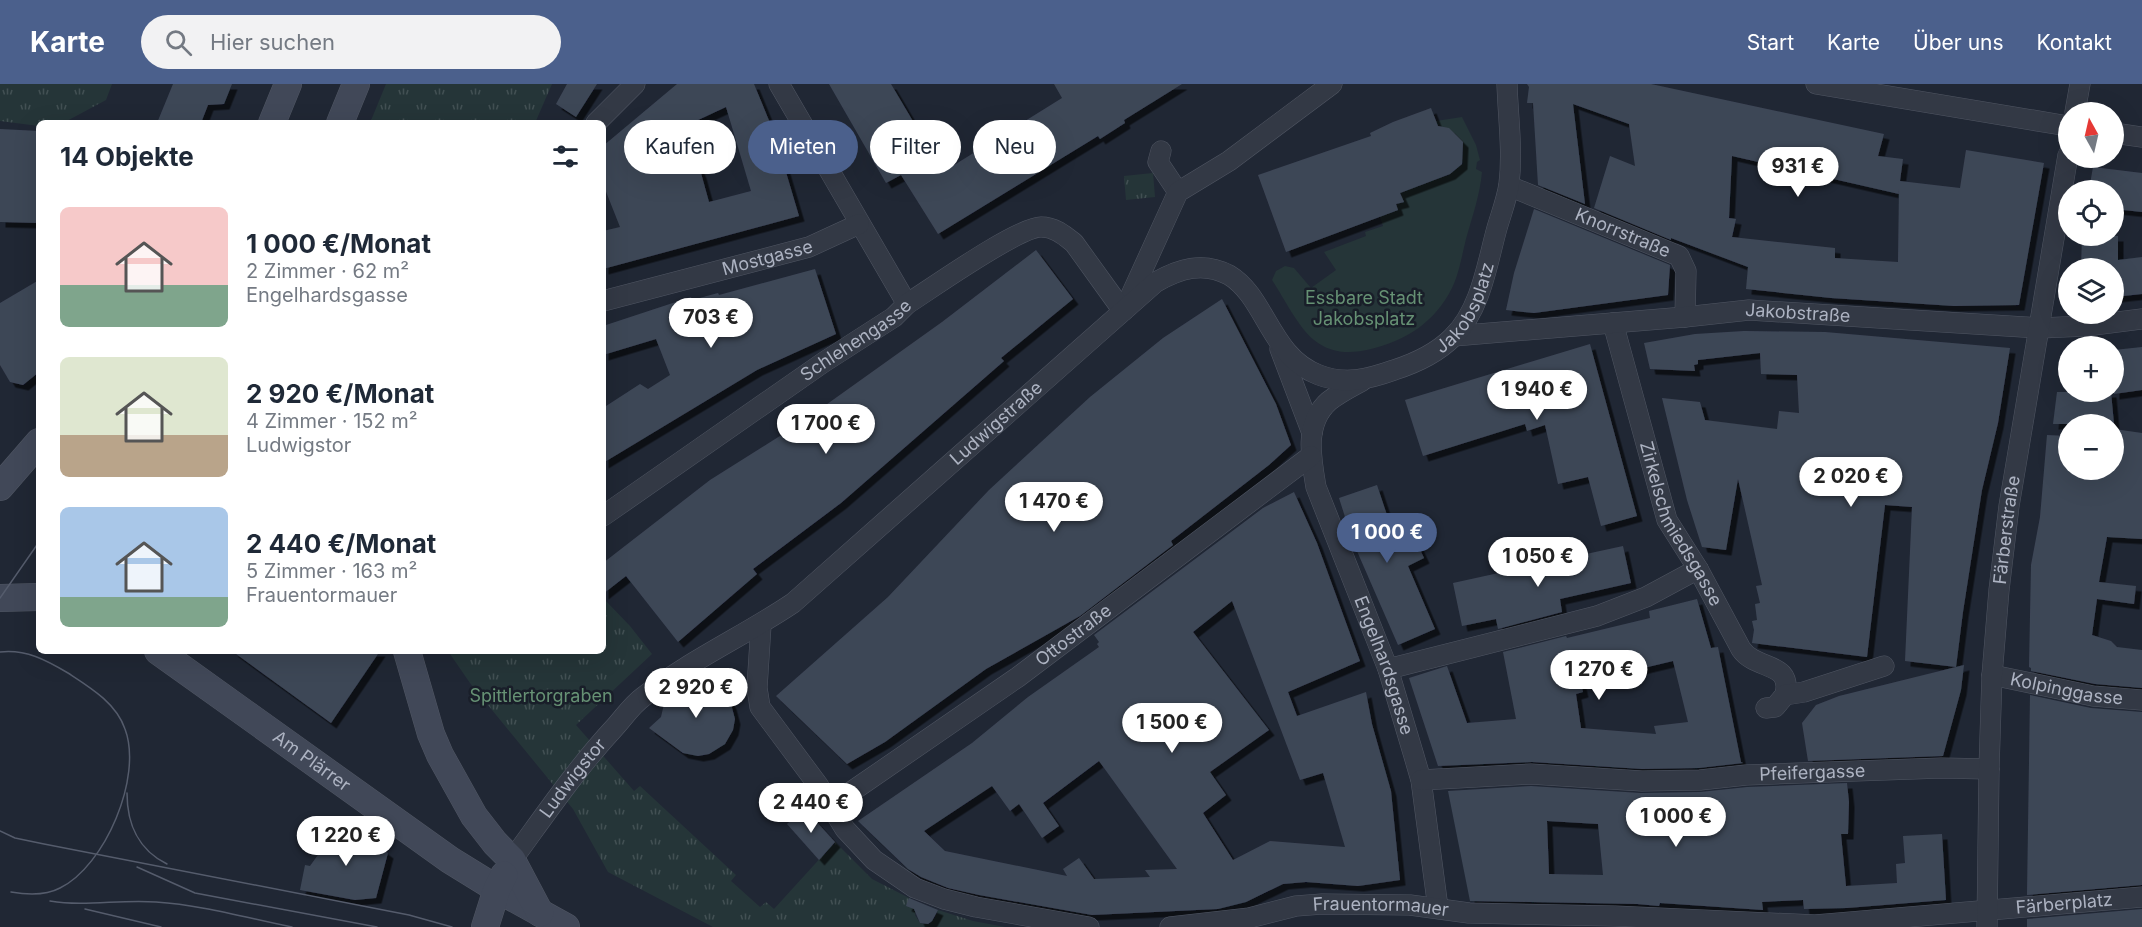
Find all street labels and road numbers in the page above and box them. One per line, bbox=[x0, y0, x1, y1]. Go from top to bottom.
street label: Knorrstraße bbox=[1572, 203, 1674, 261]
street label: Mostgasse bbox=[720, 235, 815, 279]
street label: Jakobsplatz bbox=[1431, 260, 1498, 358]
street label: Schlehengasse bbox=[796, 295, 915, 385]
street label: Jakobstraße bbox=[1744, 299, 1851, 326]
street label: Ludwigstraße bbox=[946, 377, 1046, 469]
street label: Zirkelschmiedsgasse bbox=[1636, 439, 1727, 609]
street label: Färberstraße bbox=[1989, 474, 2024, 585]
street label: Engelhardsgasse bbox=[1350, 593, 1418, 737]
street label: Ottostraße bbox=[1031, 599, 1115, 670]
street label: Kolpinggasse bbox=[2008, 668, 2124, 708]
street label: Am Plärrer bbox=[269, 726, 355, 795]
street label: Ludwigstor bbox=[535, 734, 610, 822]
street label: Pfeifergasse bbox=[1759, 760, 1866, 785]
street label: Färberplatz bbox=[2015, 889, 2114, 918]
street label: Frauentormauer bbox=[1312, 893, 1450, 920]

